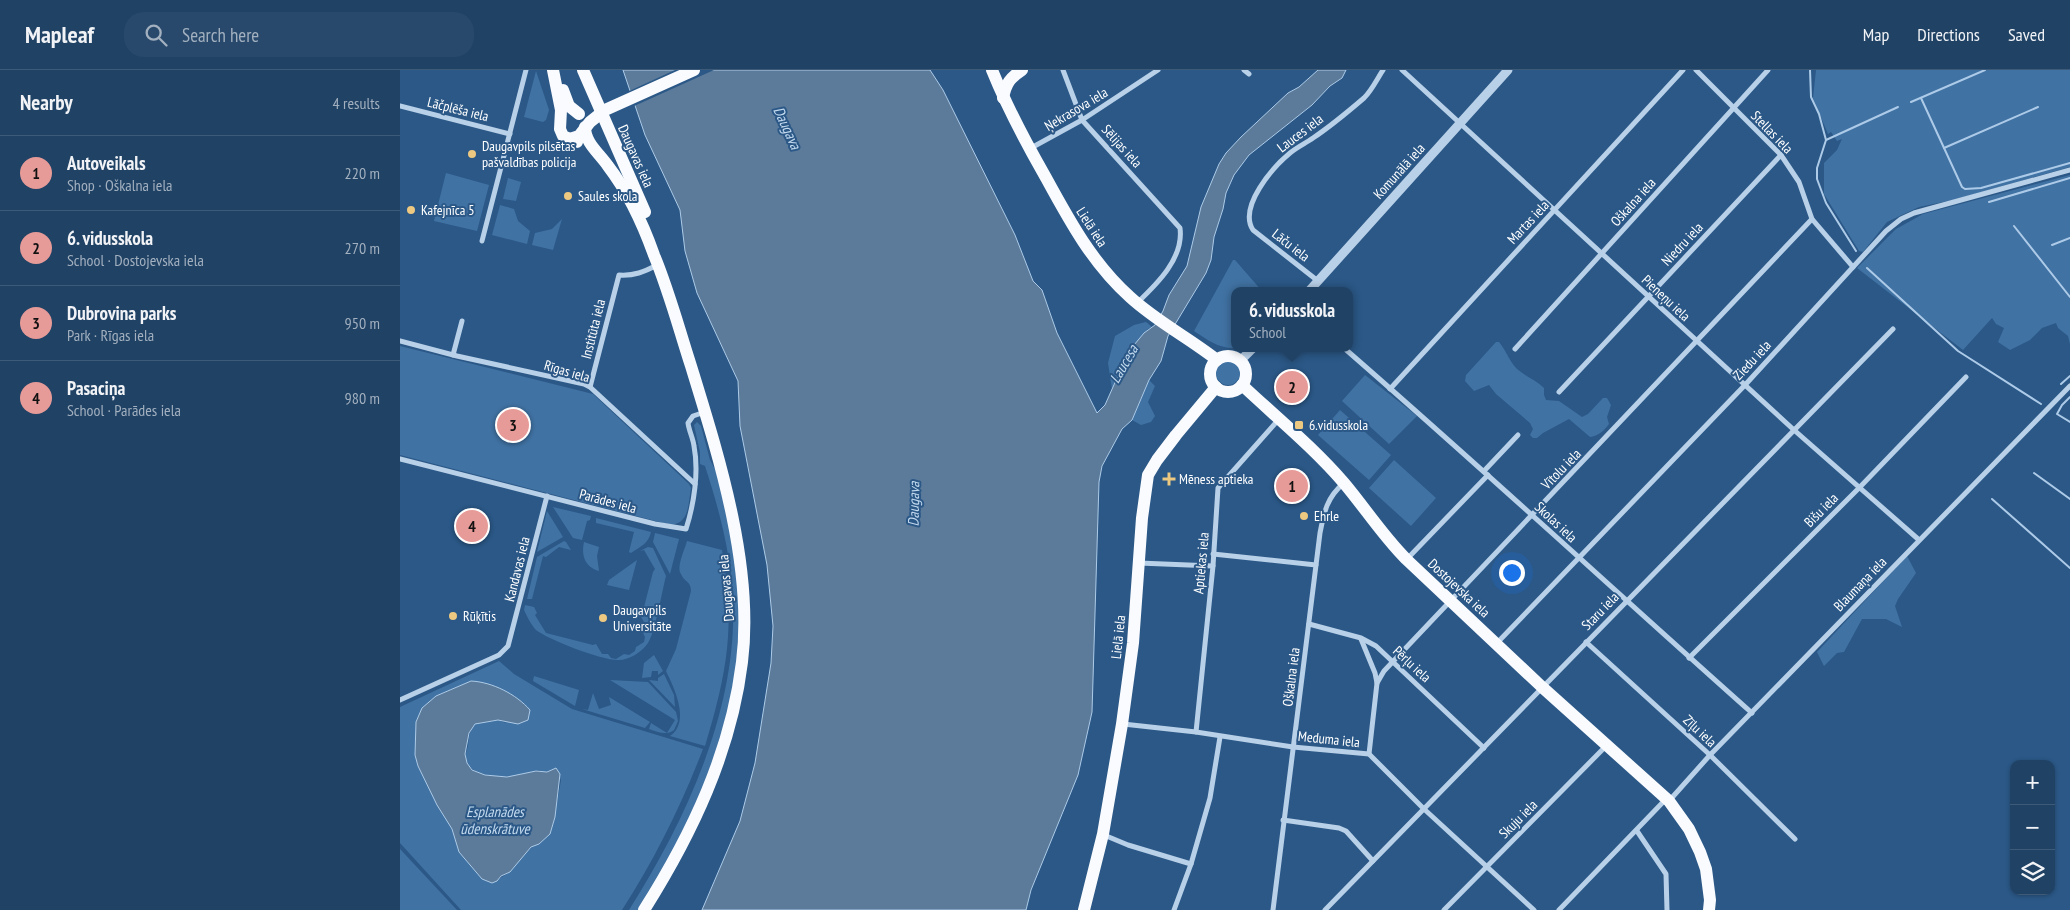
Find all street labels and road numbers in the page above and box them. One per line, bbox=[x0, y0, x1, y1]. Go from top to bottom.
street label: Ņekrasova iela bbox=[1041, 83, 1111, 135]
street label: Lāčplēša iela bbox=[425, 93, 491, 125]
street label: Stellas iela bbox=[1747, 107, 1797, 157]
street label: Lauces iela bbox=[1273, 110, 1327, 156]
street label: Sēlijas iela bbox=[1098, 121, 1146, 171]
street label: Daugavas iela bbox=[614, 122, 658, 190]
street label: Komunālā iela bbox=[1369, 139, 1429, 203]
street label: Oškalna iela bbox=[1607, 174, 1659, 230]
street label: Martas iela bbox=[1503, 196, 1553, 248]
street label: Lielā iela bbox=[1072, 204, 1112, 250]
street label: Niedru iela bbox=[1657, 218, 1707, 270]
street label: Lāču iela bbox=[1268, 225, 1314, 265]
street label: Pieneņu iela bbox=[1638, 271, 1694, 325]
street label: Institūta iela bbox=[577, 297, 609, 361]
street label: Ziedu iela bbox=[1729, 336, 1775, 384]
street label: Rīgas iela bbox=[542, 356, 592, 386]
street label: Vītolu iela bbox=[1537, 445, 1585, 494]
street label: Parādes iela bbox=[578, 485, 638, 517]
street label: Bišu iela bbox=[1800, 489, 1842, 531]
street label: Skolas iela bbox=[1531, 498, 1581, 546]
street label: Aptiekas iela bbox=[1189, 531, 1213, 595]
street label: Kandavas iela bbox=[500, 535, 534, 603]
street label: Blaumaņa iela bbox=[1830, 553, 1890, 615]
street label: Daugavas iela bbox=[714, 554, 738, 622]
street label: Dostojevska iela bbox=[1424, 555, 1494, 621]
street label: Staru iela bbox=[1578, 588, 1622, 634]
street label: Lielā iela bbox=[1107, 614, 1129, 660]
street label: Pērļu iela bbox=[1389, 642, 1435, 686]
street label: Oškalna iela bbox=[1278, 647, 1304, 707]
street label: Zīļu iela bbox=[1680, 711, 1720, 751]
street label: Meduma iela bbox=[1297, 727, 1361, 751]
street label: Skuju iela bbox=[1495, 796, 1541, 842]

